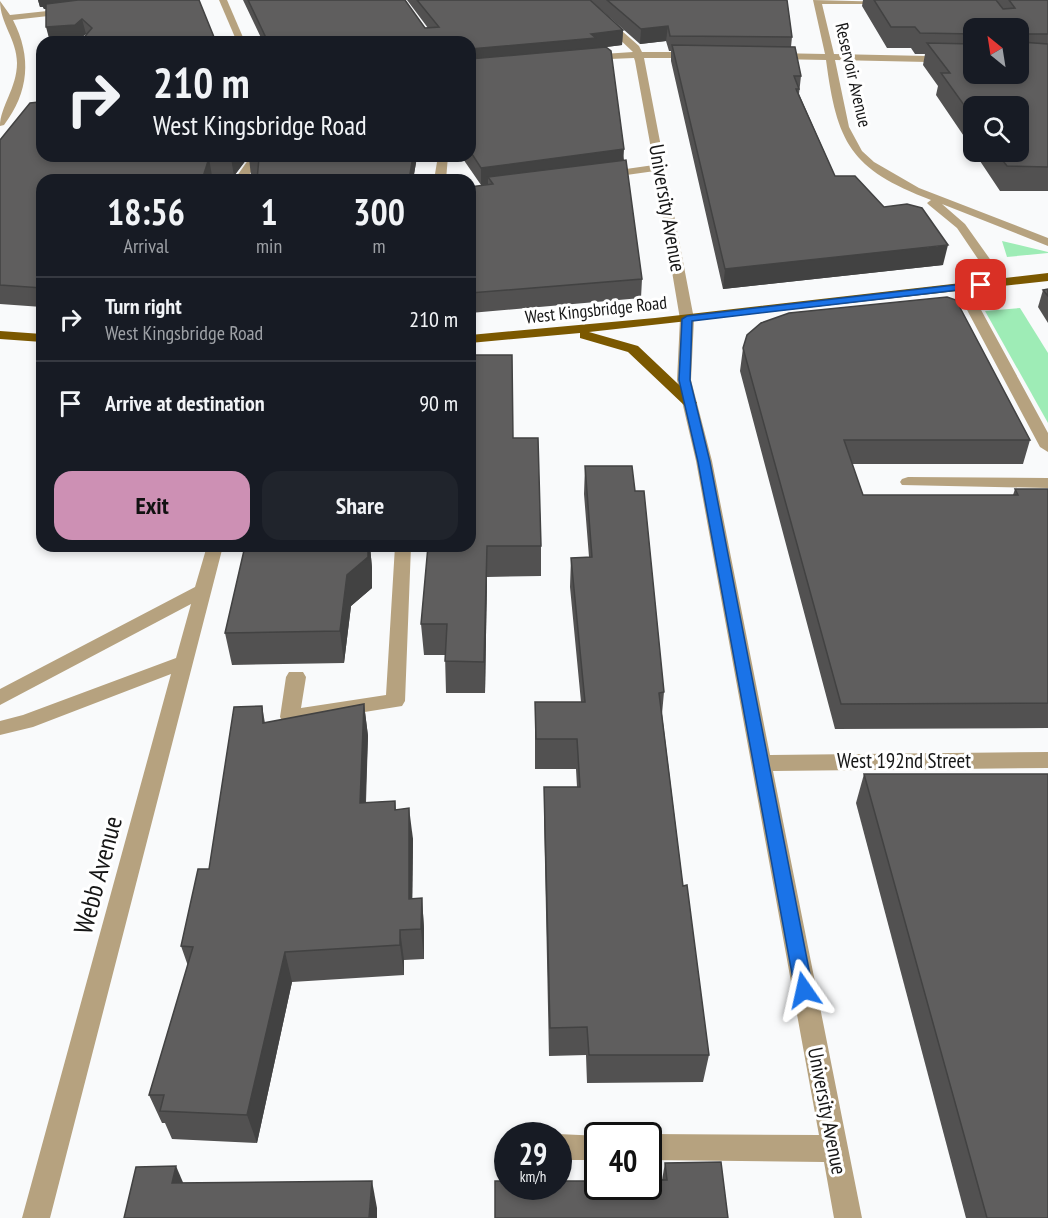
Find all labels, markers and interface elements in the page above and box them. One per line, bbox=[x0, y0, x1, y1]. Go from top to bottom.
north arrow bbox=[963, 18, 1029, 84]
map controls bbox=[963, 18, 1029, 162]
street label: Reservoir Avenue bbox=[830, 21, 877, 129]
text: 210 m bbox=[153, 55, 250, 110]
icon: right bbox=[54, 60, 132, 138]
button: search bbox=[963, 96, 1029, 162]
text: West Kingsbridge Road bbox=[153, 108, 367, 142]
street label: University Avenue bbox=[643, 142, 692, 274]
text: 18:56 bbox=[107, 188, 185, 235]
text: 1 bbox=[260, 188, 278, 235]
text: 300 bbox=[353, 188, 405, 235]
text: Arrival bbox=[123, 233, 169, 259]
text: min bbox=[256, 233, 282, 259]
text: m bbox=[373, 233, 386, 259]
pin bbox=[955, 259, 1006, 310]
icon: arrive bbox=[964, 268, 997, 301]
street label: West Kingsbridge Road bbox=[524, 291, 668, 328]
text: Turn right bbox=[105, 292, 182, 320]
icon: right bbox=[54, 303, 87, 336]
text: 210 m bbox=[409, 305, 458, 333]
text: West Kingsbridge Road bbox=[105, 320, 263, 346]
icon: arrive bbox=[54, 387, 87, 420]
text: Arrive at destination bbox=[105, 389, 265, 417]
text: 90 m bbox=[419, 389, 458, 417]
button: Exit bbox=[54, 471, 250, 540]
button: Share bbox=[262, 471, 458, 540]
street label: West 192nd Street bbox=[837, 747, 971, 774]
street label: Webb Avenue bbox=[66, 812, 129, 937]
position arrow bbox=[772, 958, 836, 1022]
street label: University Avenue bbox=[802, 1045, 853, 1177]
speed limit sign: 40 bbox=[584, 1122, 662, 1200]
text: 29 bbox=[519, 1134, 547, 1173]
text: km/h bbox=[520, 1167, 546, 1186]

